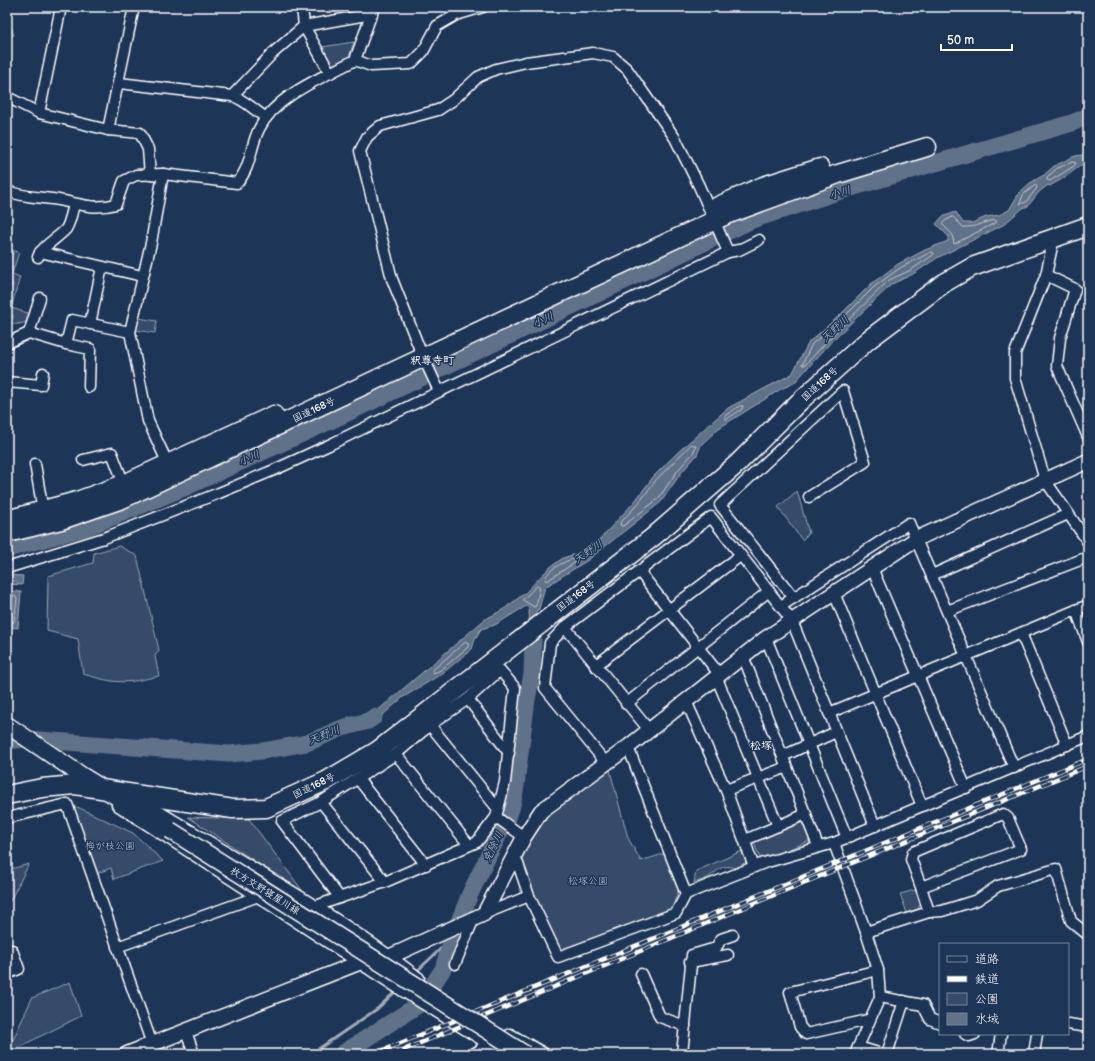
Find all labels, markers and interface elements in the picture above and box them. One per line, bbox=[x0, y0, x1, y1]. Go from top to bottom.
scale bar bbox=[941, 26, 1012, 52]
text: 50 m bbox=[947, 33, 974, 48]
water label: 小川 bbox=[828, 184, 852, 202]
water label: 小川 bbox=[530, 309, 556, 331]
water label: 天野川 bbox=[818, 313, 852, 345]
district label: 釈尊寺町 bbox=[410, 354, 455, 367]
street label: 国道168号 bbox=[799, 364, 841, 404]
street label: 国道168号 bbox=[291, 395, 337, 425]
water label: 小川 bbox=[236, 448, 262, 468]
water label: 天野川 bbox=[571, 537, 605, 567]
street label: 国道168号 bbox=[554, 577, 598, 615]
water label: 天野川 bbox=[306, 723, 342, 747]
district label: 松塚 bbox=[750, 739, 772, 752]
street label: 国道168号 bbox=[291, 771, 337, 801]
water label: 免除川 bbox=[480, 829, 506, 865]
park label: 梅が枝公園 bbox=[85, 840, 135, 852]
street label: 枚方交野寝屋川線 bbox=[228, 865, 302, 917]
park label: 松塚公園 bbox=[568, 875, 608, 887]
legend bbox=[939, 943, 1069, 1035]
text: 道路 bbox=[975, 952, 999, 967]
text: 鉄道 bbox=[975, 972, 999, 987]
text: 公園 bbox=[975, 992, 999, 1007]
text: 水域 bbox=[975, 1012, 999, 1027]

